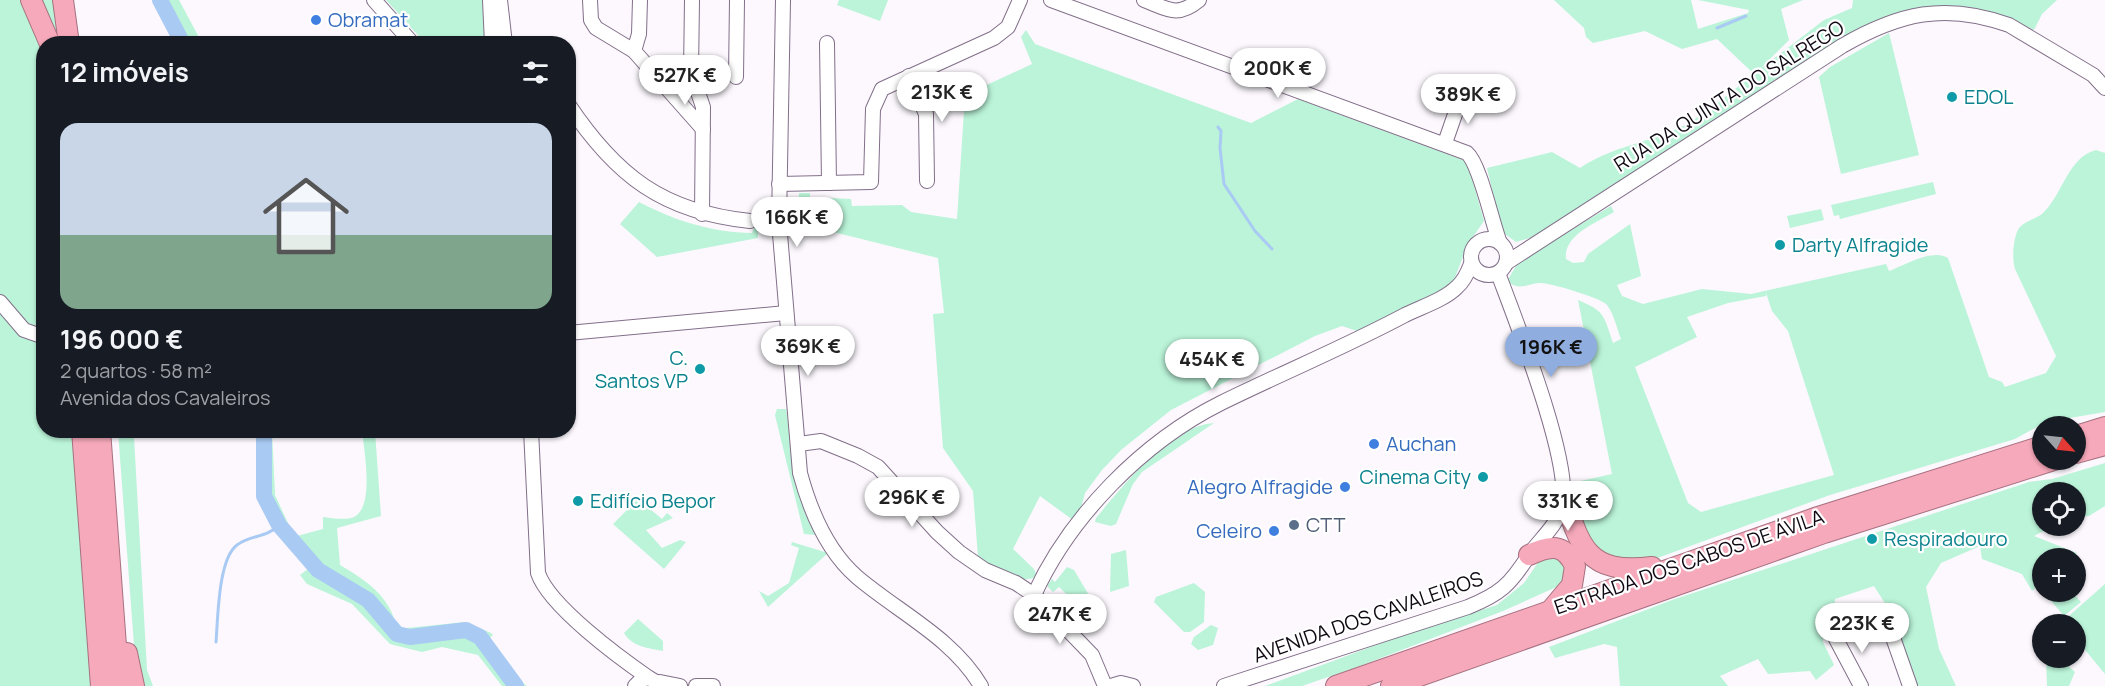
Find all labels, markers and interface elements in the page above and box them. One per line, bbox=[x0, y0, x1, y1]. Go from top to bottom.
place label: Obramat bbox=[328, 6, 408, 33]
marker: Obramat bbox=[309, 13, 323, 27]
street label: RUA DA QUINTA DO SALREGO bbox=[1609, 13, 1849, 178]
pin: 200K € bbox=[1229, 48, 1327, 99]
text: 12 imóveis bbox=[60, 54, 189, 90]
text: 200K € bbox=[1244, 54, 1312, 81]
pin: 527K € bbox=[636, 55, 734, 106]
icon: filters bbox=[519, 56, 552, 89]
text: 527K € bbox=[653, 61, 717, 88]
pin: 213K € bbox=[893, 72, 991, 123]
pin: 389K € bbox=[1419, 74, 1517, 125]
text: 213K € bbox=[911, 78, 973, 105]
text: 389K € bbox=[1435, 80, 1501, 107]
place label: EDOL bbox=[1964, 83, 2014, 110]
marker: EDOL bbox=[1945, 90, 1959, 104]
icon: home bbox=[252, 162, 360, 270]
pin: 166K € bbox=[748, 197, 846, 248]
text: 166K € bbox=[765, 203, 829, 230]
place label: Darty Alfragide bbox=[1792, 231, 1928, 258]
marker: Darty Alfragide bbox=[1773, 238, 1787, 252]
text: 196 000 € bbox=[60, 321, 183, 357]
pin: 369K € bbox=[759, 326, 857, 377]
pin: 196K € bbox=[1502, 327, 1600, 378]
text: 369K € bbox=[775, 332, 841, 359]
text: 196K € bbox=[1519, 333, 1583, 360]
pin: 454K € bbox=[1163, 339, 1261, 390]
place label: C. Santos VP bbox=[595, 344, 688, 394]
text: 454K € bbox=[1179, 345, 1245, 372]
text: 2 quartos · 58 m² bbox=[60, 357, 212, 384]
marker: C. Santos VP bbox=[693, 362, 707, 376]
text: Avenida dos Cavaleiros bbox=[60, 384, 271, 411]
north arrow bbox=[2032, 416, 2086, 470]
map controls bbox=[2032, 416, 2086, 668]
place label: Auchan bbox=[1386, 430, 1457, 457]
marker: Auchan bbox=[1367, 437, 1381, 451]
place label: Cinema City bbox=[1360, 463, 1471, 490]
marker: Cinema City bbox=[1476, 470, 1490, 484]
place label: Alegro Alfragide bbox=[1187, 473, 1333, 500]
pin: 296K € bbox=[863, 477, 961, 528]
marker: Alegro Alfragide bbox=[1338, 480, 1352, 494]
pin: 331K € bbox=[1519, 481, 1617, 532]
button: locate bbox=[2032, 482, 2086, 536]
text: 296K € bbox=[879, 483, 945, 510]
place label: Edifício Bepor bbox=[590, 487, 716, 514]
text: 331K € bbox=[1537, 487, 1599, 514]
marker: Edifício Bepor bbox=[571, 494, 585, 508]
street label: ESTRADA DOS CABOS DE ÁVILA bbox=[1550, 502, 1828, 620]
place label: CTT bbox=[1306, 511, 1345, 538]
place label: Celeiro bbox=[1196, 517, 1262, 544]
marker: CTT bbox=[1287, 518, 1301, 532]
marker: Celeiro bbox=[1267, 524, 1281, 538]
place label: Respiradouro bbox=[1884, 525, 2008, 552]
marker: Respiradouro bbox=[1865, 532, 1879, 546]
button: + bbox=[2032, 548, 2086, 602]
street label: AVENIDA DOS CAVALEIROS bbox=[1249, 564, 1486, 669]
pin: 247K € bbox=[1011, 594, 1109, 645]
text: 247K € bbox=[1028, 600, 1092, 627]
pin: 223K € bbox=[1813, 603, 1911, 654]
text: 223K € bbox=[1829, 609, 1895, 636]
button: − bbox=[2032, 614, 2086, 668]

